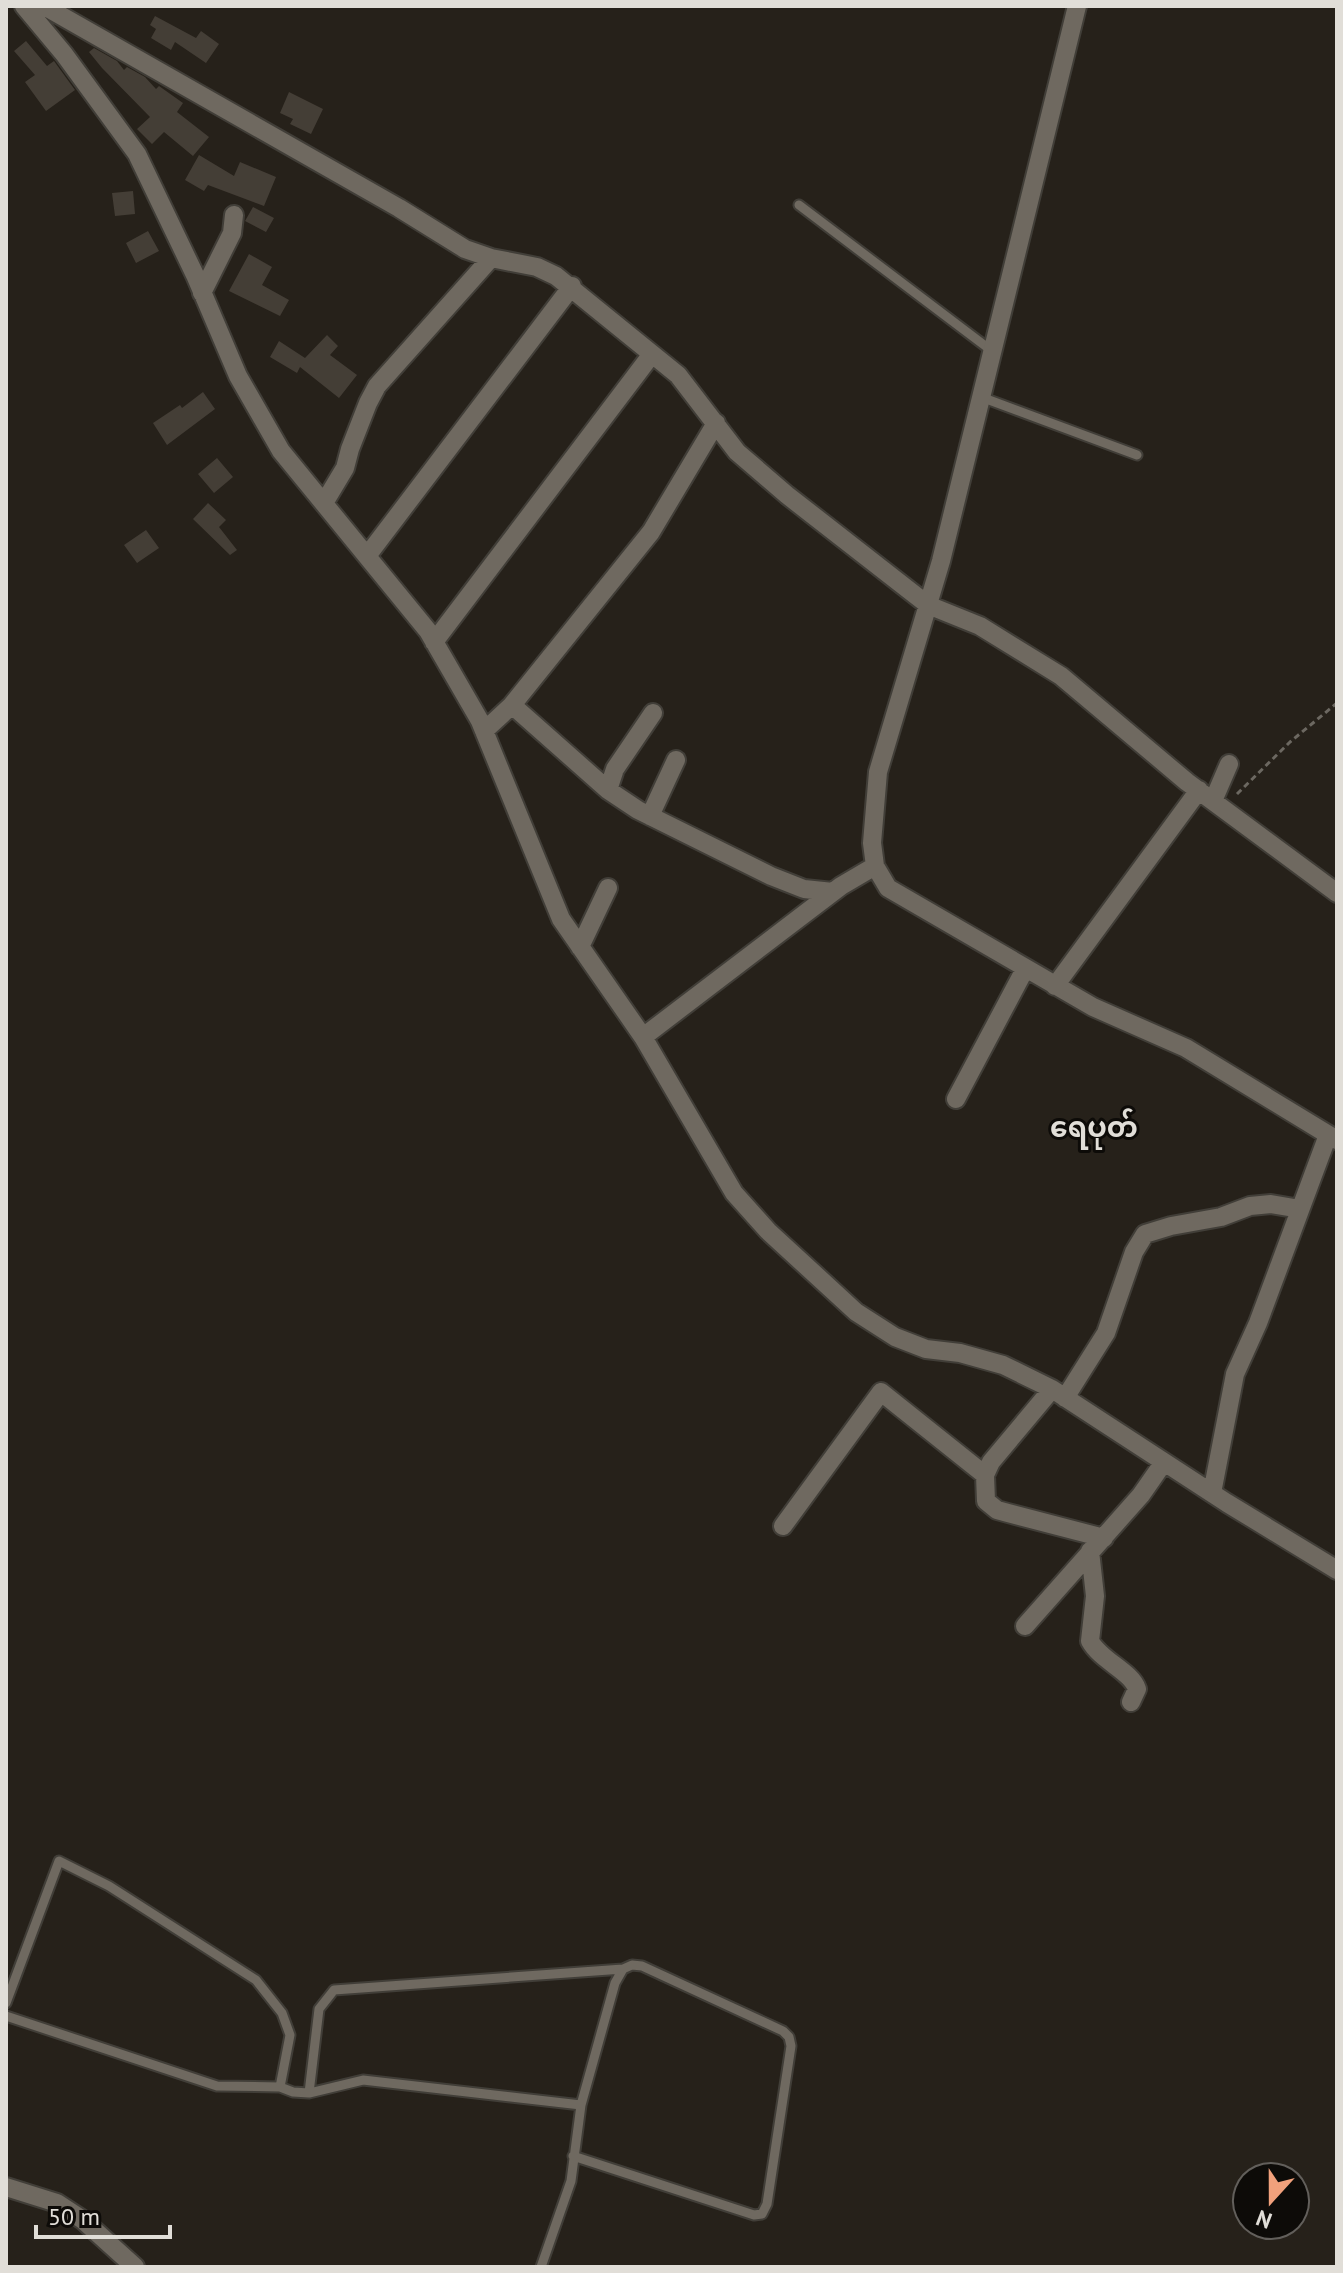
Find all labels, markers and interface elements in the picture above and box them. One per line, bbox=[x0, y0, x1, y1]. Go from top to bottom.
district label: ရေပုတ် bbox=[1050, 1108, 1138, 1150]
north arrow bbox=[1231, 2161, 1311, 2241]
scale bar bbox=[36, 2189, 170, 2239]
text: 50 m bbox=[48, 2201, 100, 2232]
text: N bbox=[1252, 2204, 1276, 2235]

